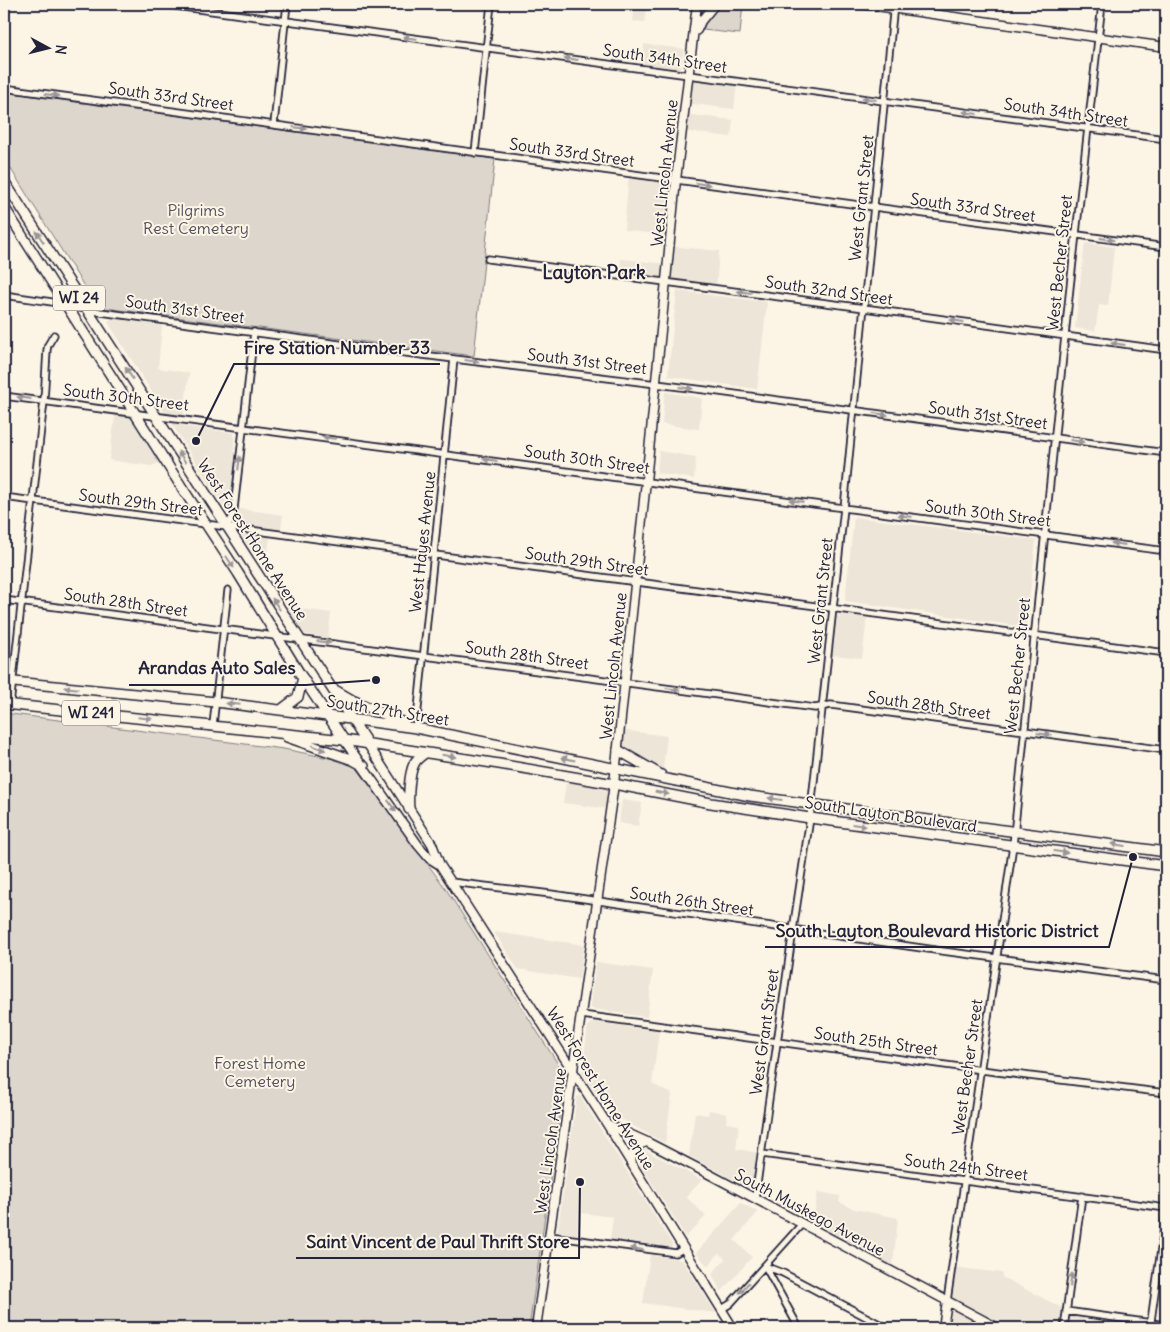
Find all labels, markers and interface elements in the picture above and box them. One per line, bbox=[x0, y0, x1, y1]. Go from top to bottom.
north arrow bbox=[22, 22, 72, 72]
one-way arrow bbox=[402, 34, 418, 42]
street label: South 34th Street bbox=[602, 39, 729, 77]
text: N bbox=[51, 44, 70, 55]
one-way arrow bbox=[563, 55, 579, 63]
street label: South 33rd Street bbox=[107, 77, 235, 115]
one-way arrow bbox=[44, 91, 60, 99]
street label: South 34th Street bbox=[1003, 93, 1130, 131]
one-way arrow bbox=[860, 95, 876, 103]
street label: West Lincoln Avenue bbox=[646, 98, 682, 248]
one-way arrow bbox=[961, 109, 977, 117]
one-way arrow bbox=[292, 124, 308, 132]
street label: South 33rd Street bbox=[508, 133, 636, 171]
street label: West Grant Street bbox=[844, 133, 878, 262]
one-way arrow bbox=[696, 180, 712, 188]
street label: South 33rd Street bbox=[909, 188, 1037, 226]
street label: West Becher Street bbox=[1042, 193, 1076, 332]
park label: Pilgrims Rest Cemetery bbox=[143, 200, 249, 238]
one-way arrow bbox=[35, 230, 45, 244]
one-way arrow bbox=[1100, 235, 1116, 243]
district label: Layton Park bbox=[542, 260, 646, 284]
street label: South 32nd Street bbox=[764, 271, 895, 309]
road number: WI 24 bbox=[53, 286, 105, 310]
one-way arrow bbox=[736, 288, 752, 296]
street label: South 31st Street bbox=[124, 291, 246, 327]
one-way arrow bbox=[949, 317, 965, 325]
callout: Fire Station Number 33 bbox=[234, 331, 440, 364]
text: Fire Station Number 33 bbox=[244, 336, 430, 359]
one-way arrow bbox=[1110, 340, 1126, 348]
street label: South 31st Street bbox=[526, 344, 648, 378]
one-way arrow bbox=[465, 357, 481, 365]
one-way arrow bbox=[124, 367, 133, 380]
street label: South 30th Street bbox=[62, 379, 191, 415]
one-way arrow bbox=[678, 384, 694, 392]
one-way arrow bbox=[15, 394, 31, 402]
street label: South 31st Street bbox=[927, 397, 1049, 433]
one-way arrow bbox=[874, 411, 890, 419]
one-way arrow bbox=[321, 434, 337, 442]
one-way arrow bbox=[1069, 437, 1085, 445]
street label: South 30th Street bbox=[523, 440, 652, 478]
one-way arrow bbox=[177, 450, 187, 463]
one-way arrow bbox=[236, 454, 244, 470]
street label: West Forest Home Avenue bbox=[193, 455, 313, 623]
one-way arrow bbox=[482, 456, 498, 464]
street label: West Hayes Avenue bbox=[405, 470, 439, 614]
street label: South 29th Street bbox=[78, 484, 205, 520]
street label: South 30th Street bbox=[924, 495, 1053, 531]
one-way arrow bbox=[787, 497, 803, 505]
one-way arrow bbox=[896, 512, 912, 520]
street label: West Grant Street bbox=[803, 536, 837, 665]
one-way arrow bbox=[1110, 540, 1126, 548]
street label: South 29th Street bbox=[524, 542, 651, 580]
one-way arrow bbox=[226, 555, 235, 568]
street label: South 28th Street bbox=[63, 583, 190, 621]
street label: West Lincoln Avenue bbox=[595, 591, 631, 741]
street label: West Becher Street bbox=[1000, 596, 1034, 735]
one-way arrow bbox=[272, 597, 281, 611]
street label: South 28th Street bbox=[464, 636, 591, 674]
one-way arrow bbox=[316, 638, 332, 646]
callout: Arandas Auto Sales bbox=[129, 652, 306, 685]
text: Arandas Auto Sales bbox=[138, 656, 296, 679]
one-way arrow bbox=[63, 684, 79, 692]
one-way arrow bbox=[666, 685, 682, 693]
street label: South 28th Street bbox=[866, 686, 993, 724]
street label: South 27th Street bbox=[325, 690, 451, 730]
road number: WI 241 bbox=[62, 700, 120, 726]
one-way arrow bbox=[225, 700, 241, 708]
one-way arrow bbox=[138, 714, 154, 722]
one-way arrow bbox=[1036, 730, 1052, 738]
one-way arrow bbox=[311, 745, 326, 752]
one-way arrow bbox=[442, 753, 458, 761]
one-way arrow bbox=[560, 755, 575, 763]
one-way arrow bbox=[654, 789, 669, 797]
street label: South Layton Boulevard bbox=[804, 792, 978, 836]
one-way arrow bbox=[767, 795, 783, 803]
one-way arrow bbox=[387, 800, 397, 813]
one-way arrow bbox=[851, 821, 867, 829]
one-way arrow bbox=[1110, 841, 1126, 849]
one-way arrow bbox=[1053, 848, 1069, 856]
street label: South 26th Street bbox=[629, 882, 756, 920]
callout: South Layton Boulevard Historic District bbox=[765, 914, 1109, 947]
text: South Layton Boulevard Historic District bbox=[775, 919, 1100, 942]
street label: West Grant Street bbox=[745, 967, 783, 1096]
street label: West Becher Street bbox=[948, 997, 987, 1136]
street label: West Forest Home Avenue bbox=[543, 1003, 659, 1173]
street label: South 25th Street bbox=[813, 1022, 940, 1060]
park label: Forest Home Cemetery bbox=[214, 1053, 306, 1091]
street label: West Lincoln Avenue bbox=[530, 1066, 570, 1216]
street label: South 24th Street bbox=[903, 1149, 1030, 1185]
street label: South Muskego Avenue bbox=[731, 1164, 889, 1260]
callout: Saint Vincent de Paul Thrift Store bbox=[296, 1225, 579, 1258]
text: Saint Vincent de Paul Thrift Store bbox=[306, 1230, 570, 1253]
one-way arrow bbox=[629, 1245, 645, 1253]
one-way arrow bbox=[1067, 1272, 1075, 1288]
one-way arrow bbox=[738, 1282, 750, 1294]

